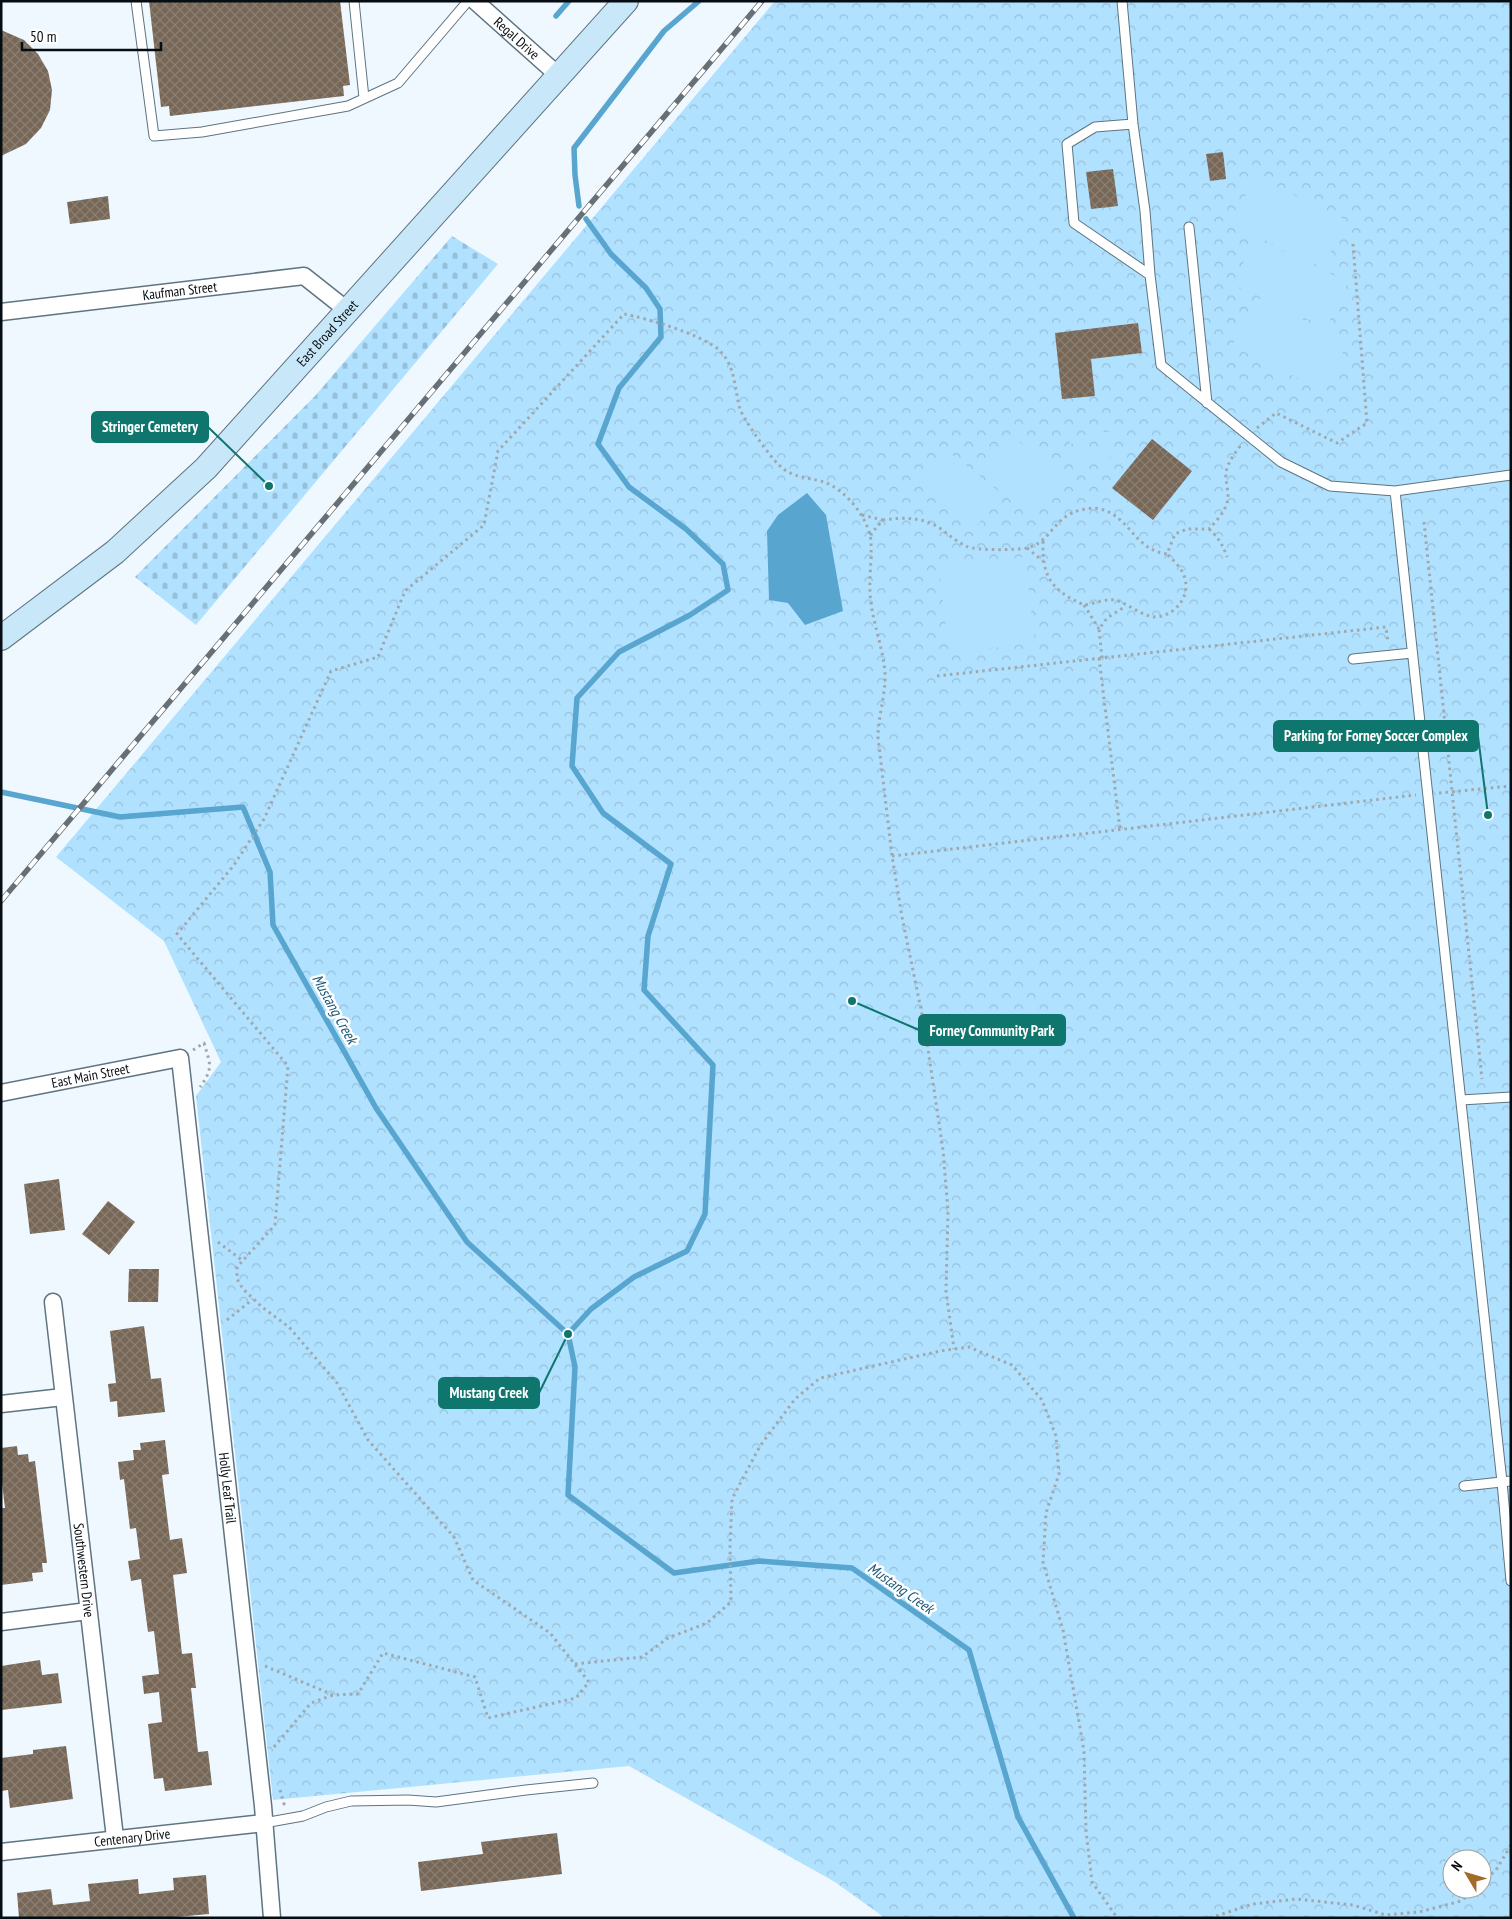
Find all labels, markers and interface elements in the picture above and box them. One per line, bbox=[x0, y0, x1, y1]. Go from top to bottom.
street label: Regal Drive bbox=[490, 13, 544, 64]
scale bar bbox=[22, 20, 161, 52]
text: 50 m bbox=[30, 27, 56, 46]
street label: Kaufman Street bbox=[142, 277, 218, 304]
street label: East Broad Street bbox=[293, 296, 362, 370]
callout: Stringer Cemetery bbox=[92, 412, 208, 442]
text: Stringer Cemetery bbox=[102, 417, 199, 436]
callout: Parking for Forney Soccer Complex bbox=[1274, 721, 1478, 751]
text: Parking for Forney Soccer Complex bbox=[1284, 726, 1468, 745]
water label: Mustang Creek bbox=[308, 971, 363, 1049]
callout: Forney Community Park bbox=[919, 1015, 1065, 1045]
text: Forney Community Park bbox=[930, 1021, 1055, 1040]
street label: East Main Street bbox=[50, 1059, 131, 1092]
callout: Mustang Creek bbox=[439, 1378, 539, 1408]
text: Mustang Creek bbox=[450, 1383, 529, 1402]
street label: Holly Leaf Trail bbox=[215, 1451, 241, 1525]
street label: Southwestern Drive bbox=[70, 1522, 98, 1619]
water label: Mustang Creek bbox=[864, 1558, 940, 1619]
street label: Centenary Drive bbox=[93, 1824, 171, 1851]
north arrow bbox=[1442, 1849, 1492, 1899]
text: N bbox=[1447, 1857, 1466, 1875]

